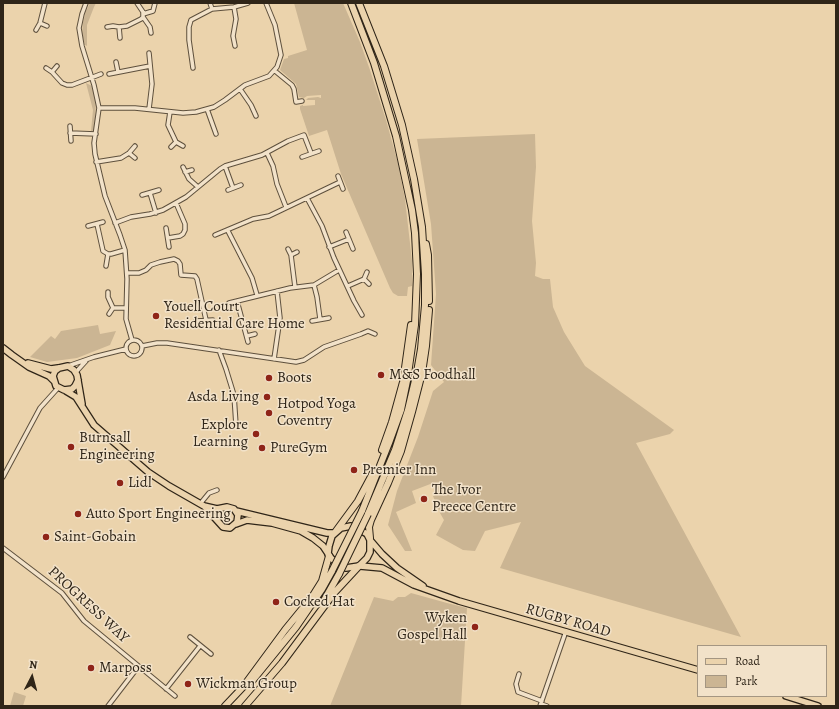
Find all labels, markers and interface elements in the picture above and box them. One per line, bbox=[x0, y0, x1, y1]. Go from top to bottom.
place label: Youell Court Residential Care Home bbox=[164, 298, 305, 333]
marker: Youell Court Residential Care Home bbox=[151, 311, 161, 321]
place label: M&S Foodhall bbox=[389, 366, 475, 384]
place label: Boots bbox=[277, 369, 312, 387]
marker: M&S Foodhall bbox=[376, 370, 386, 380]
marker: Boots bbox=[264, 373, 274, 383]
place label: Asda Living bbox=[188, 388, 259, 406]
marker: Asda Living bbox=[262, 392, 272, 402]
place label: Hotpod Yoga Coventry bbox=[277, 395, 356, 430]
marker: Hotpod Yoga Coventry bbox=[264, 408, 274, 418]
place label: Explore Learning bbox=[193, 416, 248, 451]
place label: Burnsall Engineering bbox=[79, 429, 155, 464]
marker: Explore Learning bbox=[251, 429, 261, 439]
place label: PureGym bbox=[270, 439, 328, 457]
marker: Burnsall Engineering bbox=[66, 442, 76, 452]
marker: PureGym bbox=[257, 443, 267, 453]
place label: Premier Inn bbox=[362, 461, 436, 479]
marker: Premier Inn bbox=[349, 465, 359, 475]
place label: Lidl bbox=[128, 474, 152, 492]
marker: Lidl bbox=[115, 478, 125, 488]
place label: The Ivor Preece Centre bbox=[432, 481, 516, 516]
marker: The Ivor Preece Centre bbox=[419, 494, 429, 504]
place label: Auto Sport Engineering bbox=[86, 505, 231, 523]
marker: Auto Sport Engineering bbox=[73, 509, 83, 519]
place label: Saint-Gobain bbox=[54, 528, 136, 546]
marker: Saint-Gobain bbox=[41, 532, 51, 542]
street label: PROGRESS WAY bbox=[44, 563, 132, 647]
place label: Cocked Hat bbox=[284, 593, 355, 611]
marker: Cocked Hat bbox=[271, 597, 281, 607]
street label: RUGBY ROAD bbox=[523, 600, 613, 642]
place label: Wyken Gospel Hall bbox=[397, 609, 467, 644]
marker: Wyken Gospel Hall bbox=[470, 622, 480, 632]
legend bbox=[697, 645, 827, 697]
text: Road bbox=[735, 653, 760, 669]
north arrow bbox=[12, 657, 52, 697]
text: N bbox=[29, 657, 38, 672]
place label: Marposs bbox=[99, 659, 152, 677]
marker: Marposs bbox=[86, 663, 96, 673]
text: Park bbox=[735, 673, 758, 689]
place label: Wickman Group bbox=[196, 675, 297, 693]
marker: Wickman Group bbox=[183, 679, 193, 689]

